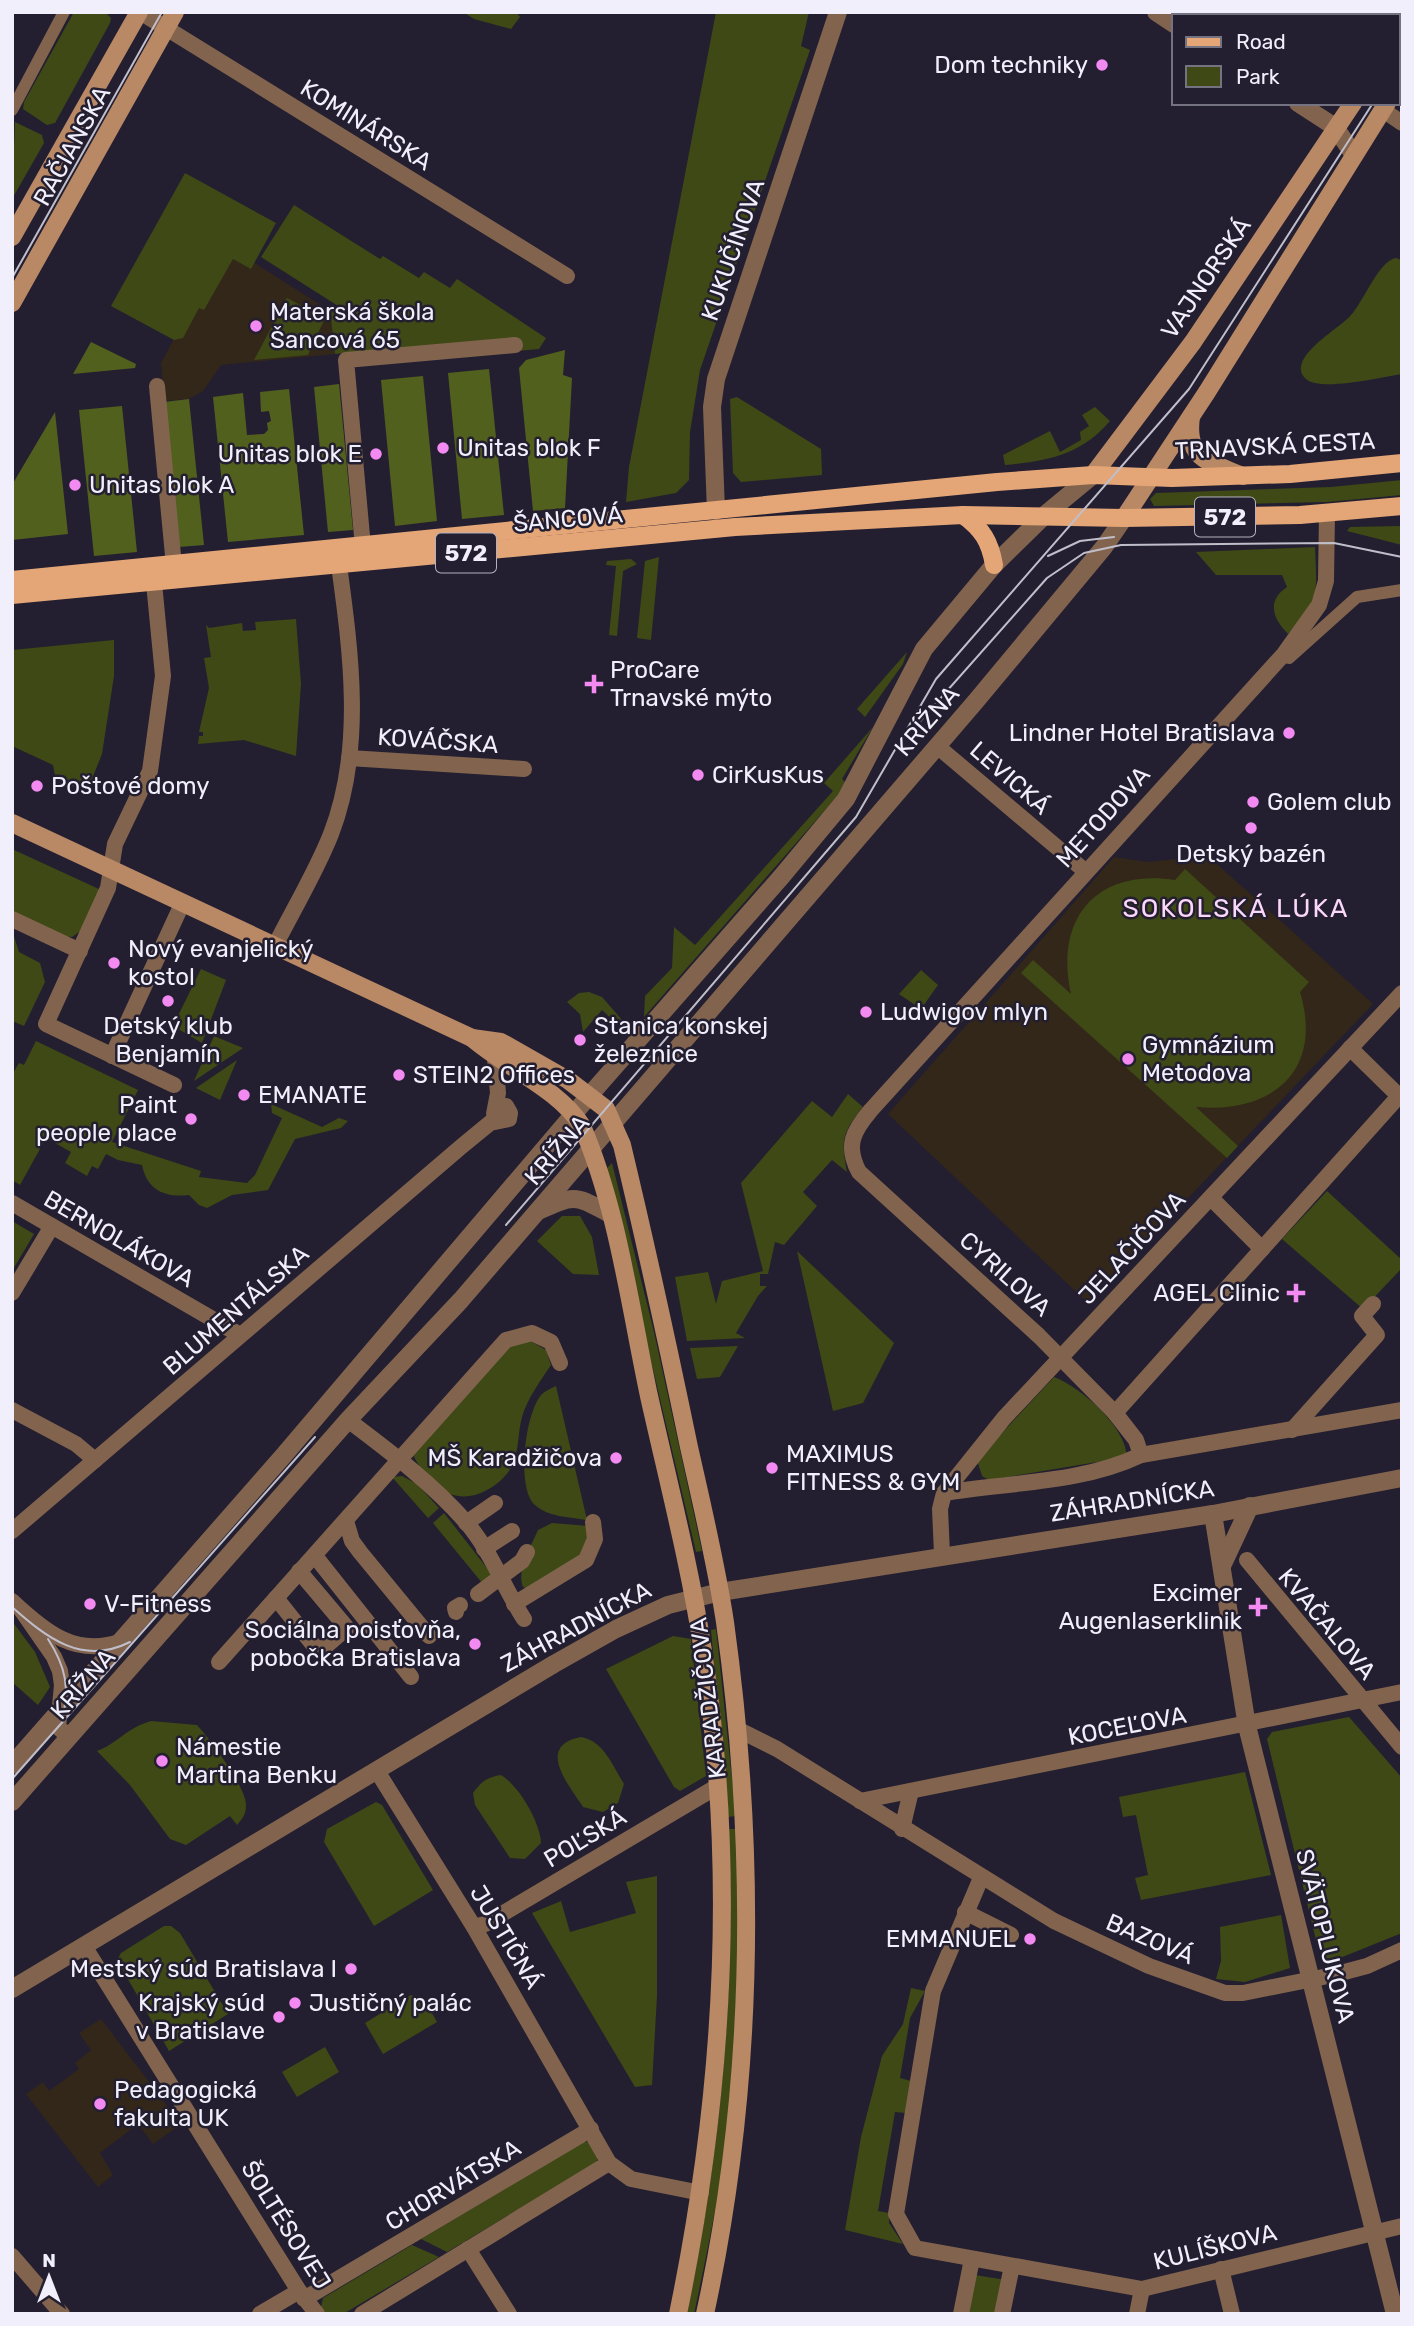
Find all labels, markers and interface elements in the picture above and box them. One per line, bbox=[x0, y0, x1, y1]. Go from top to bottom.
legend bbox=[1172, 14, 1400, 105]
text: Road bbox=[1236, 29, 1286, 54]
place label: Dom techniky bbox=[934, 51, 1088, 79]
marker: Dom techniky bbox=[1094, 57, 1110, 73]
text: Park bbox=[1236, 64, 1280, 89]
street label: KOMINÁRSKA bbox=[295, 74, 437, 176]
street label: RAČIANSKA bbox=[28, 81, 116, 211]
street label: KUKUČÍNOVA bbox=[696, 175, 770, 325]
street label: VAJNORSKÁ bbox=[1155, 212, 1257, 344]
place label: Materská škola Šancová 65 bbox=[270, 298, 435, 354]
marker: Materská škola Šancová 65 bbox=[248, 318, 264, 334]
street label: TRNAVSKÁ CESTA bbox=[1174, 427, 1376, 465]
place label: Unitas blok F bbox=[457, 434, 601, 462]
place label: Unitas blok E bbox=[218, 440, 362, 468]
marker: Unitas blok F bbox=[435, 440, 451, 456]
marker: Unitas blok E bbox=[368, 446, 384, 462]
place label: Unitas blok A bbox=[89, 471, 234, 499]
marker: Unitas blok A bbox=[67, 477, 83, 493]
road number: 572 bbox=[1195, 498, 1255, 537]
street label: ŠANCOVÁ bbox=[512, 500, 624, 538]
road number: 572 bbox=[436, 534, 496, 572]
place label: ProCare Trnavské mýto bbox=[610, 656, 772, 712]
marker: ProCare Trnavské mýto bbox=[584, 674, 604, 694]
street label: KRÍŽNA bbox=[889, 680, 965, 762]
place label: Lindner Hotel Bratislava bbox=[1009, 719, 1275, 747]
street label: KOVÁČSKA bbox=[377, 723, 499, 759]
marker: Lindner Hotel Bratislava bbox=[1281, 725, 1297, 741]
street label: LEVICKÁ bbox=[964, 736, 1056, 820]
place label: CirKusKus bbox=[712, 761, 824, 789]
street label: METODOVA bbox=[1050, 761, 1156, 873]
marker: CirKusKus bbox=[690, 767, 706, 783]
place label: Poštové domy bbox=[51, 772, 209, 800]
marker: Poštové domy bbox=[29, 778, 45, 794]
place label: Golem club bbox=[1267, 788, 1391, 816]
marker: Golem club bbox=[1245, 794, 1261, 810]
marker: Detský bazén bbox=[1243, 820, 1259, 836]
place label: Detský bazén bbox=[1176, 840, 1326, 868]
district label: SOKOLSKÁ LÚKA bbox=[1122, 893, 1350, 924]
place label: Nový evanjelický kostol bbox=[128, 935, 313, 991]
marker: Nový evanjelický kostol bbox=[106, 955, 122, 971]
marker: Detský klub Benjamín bbox=[160, 993, 176, 1009]
place label: Ludwigov mlyn bbox=[880, 998, 1048, 1026]
marker: Ludwigov mlyn bbox=[858, 1004, 874, 1020]
place label: Detský klub Benjamín bbox=[103, 1012, 233, 1068]
place label: Stanica konskej železnice bbox=[594, 1012, 768, 1068]
place label: Gymnázium Metodova bbox=[1142, 1031, 1275, 1087]
marker: Stanica konskej železnice bbox=[572, 1032, 588, 1048]
marker: Gymnázium Metodova bbox=[1120, 1051, 1136, 1067]
place label: STEIN2 Offices bbox=[413, 1061, 575, 1089]
marker: STEIN2 Offices bbox=[391, 1067, 407, 1083]
place label: EMANATE bbox=[258, 1081, 367, 1109]
marker: EMANATE bbox=[236, 1087, 252, 1103]
place label: Paint people place bbox=[36, 1091, 177, 1147]
street label: KRÍŽNA bbox=[519, 1109, 595, 1191]
marker: Paint people place bbox=[183, 1111, 199, 1127]
street label: BERNOLÁKOVA bbox=[39, 1185, 199, 1293]
street label: JELAČIČOVA bbox=[1073, 1186, 1191, 1310]
street label: CYRILOVA bbox=[954, 1226, 1056, 1322]
street label: BLUMENTÁLSKA bbox=[158, 1239, 314, 1381]
place label: AGEL Clinic bbox=[1153, 1279, 1280, 1307]
marker: AGEL Clinic bbox=[1286, 1283, 1306, 1303]
place label: MAXIMUS FITNESS & GYM bbox=[786, 1440, 960, 1496]
place label: MŠ Karadžičova bbox=[428, 1444, 602, 1472]
marker: MŠ Karadžičova bbox=[608, 1450, 624, 1466]
marker: MAXIMUS FITNESS & GYM bbox=[764, 1460, 780, 1476]
street label: ZÁHRADNÍCKA bbox=[1048, 1474, 1216, 1528]
street label: KVAČALOVA bbox=[1272, 1563, 1382, 1685]
street label: ZÁHRADNÍCKA bbox=[496, 1576, 656, 1678]
place label: Excimer Augenlaserklinik bbox=[1059, 1579, 1243, 1635]
place label: V-Fitness bbox=[104, 1590, 212, 1618]
marker: V-Fitness bbox=[82, 1596, 98, 1612]
marker: Excimer Augenlaserklinik bbox=[1248, 1597, 1268, 1617]
place label: Sociálna poisťovňa, pobočka Bratislava bbox=[245, 1616, 461, 1672]
street label: KARADŽIČOVA bbox=[684, 1616, 732, 1780]
marker: Sociálna poisťovňa, pobočka Bratislava bbox=[467, 1636, 483, 1652]
street label: KRÍŽNA bbox=[45, 1643, 121, 1725]
street label: KOCEĽOVA bbox=[1065, 1701, 1189, 1751]
place label: Námestie Martina Benku bbox=[176, 1733, 337, 1789]
marker: Námestie Martina Benku bbox=[154, 1753, 170, 1769]
street label: POĽSKÁ bbox=[539, 1803, 631, 1873]
street label: SVÄTOPLUKOVA bbox=[1290, 1846, 1360, 2026]
street label: JUSTIČNÁ bbox=[464, 1880, 548, 1994]
street label: BAZOVÁ bbox=[1102, 1908, 1198, 1970]
place label: EMMANUEL bbox=[886, 1925, 1016, 1953]
marker: EMMANUEL bbox=[1022, 1931, 1038, 1947]
place label: Mestský súd Bratislava I bbox=[70, 1955, 337, 1983]
marker: Mestský súd Bratislava I bbox=[343, 1961, 359, 1977]
place label: Krajský súd v Bratislave bbox=[136, 1989, 265, 2045]
place label: Justičný palác bbox=[309, 1989, 472, 2017]
marker: Justičný palác bbox=[287, 1995, 303, 2011]
marker: Krajský súd v Bratislave bbox=[271, 2009, 287, 2025]
place label: Pedagogická fakulta UK bbox=[114, 2076, 257, 2132]
marker: Pedagogická fakulta UK bbox=[92, 2096, 108, 2112]
street label: CHORVÁTSKA bbox=[380, 2134, 526, 2236]
street label: ŠOLTÉSOVEJ bbox=[235, 2155, 337, 2295]
street label: KULÍŠKOVA bbox=[1150, 2218, 1280, 2276]
north arrow bbox=[14, 2242, 84, 2312]
text: N bbox=[42, 2249, 56, 2272]

